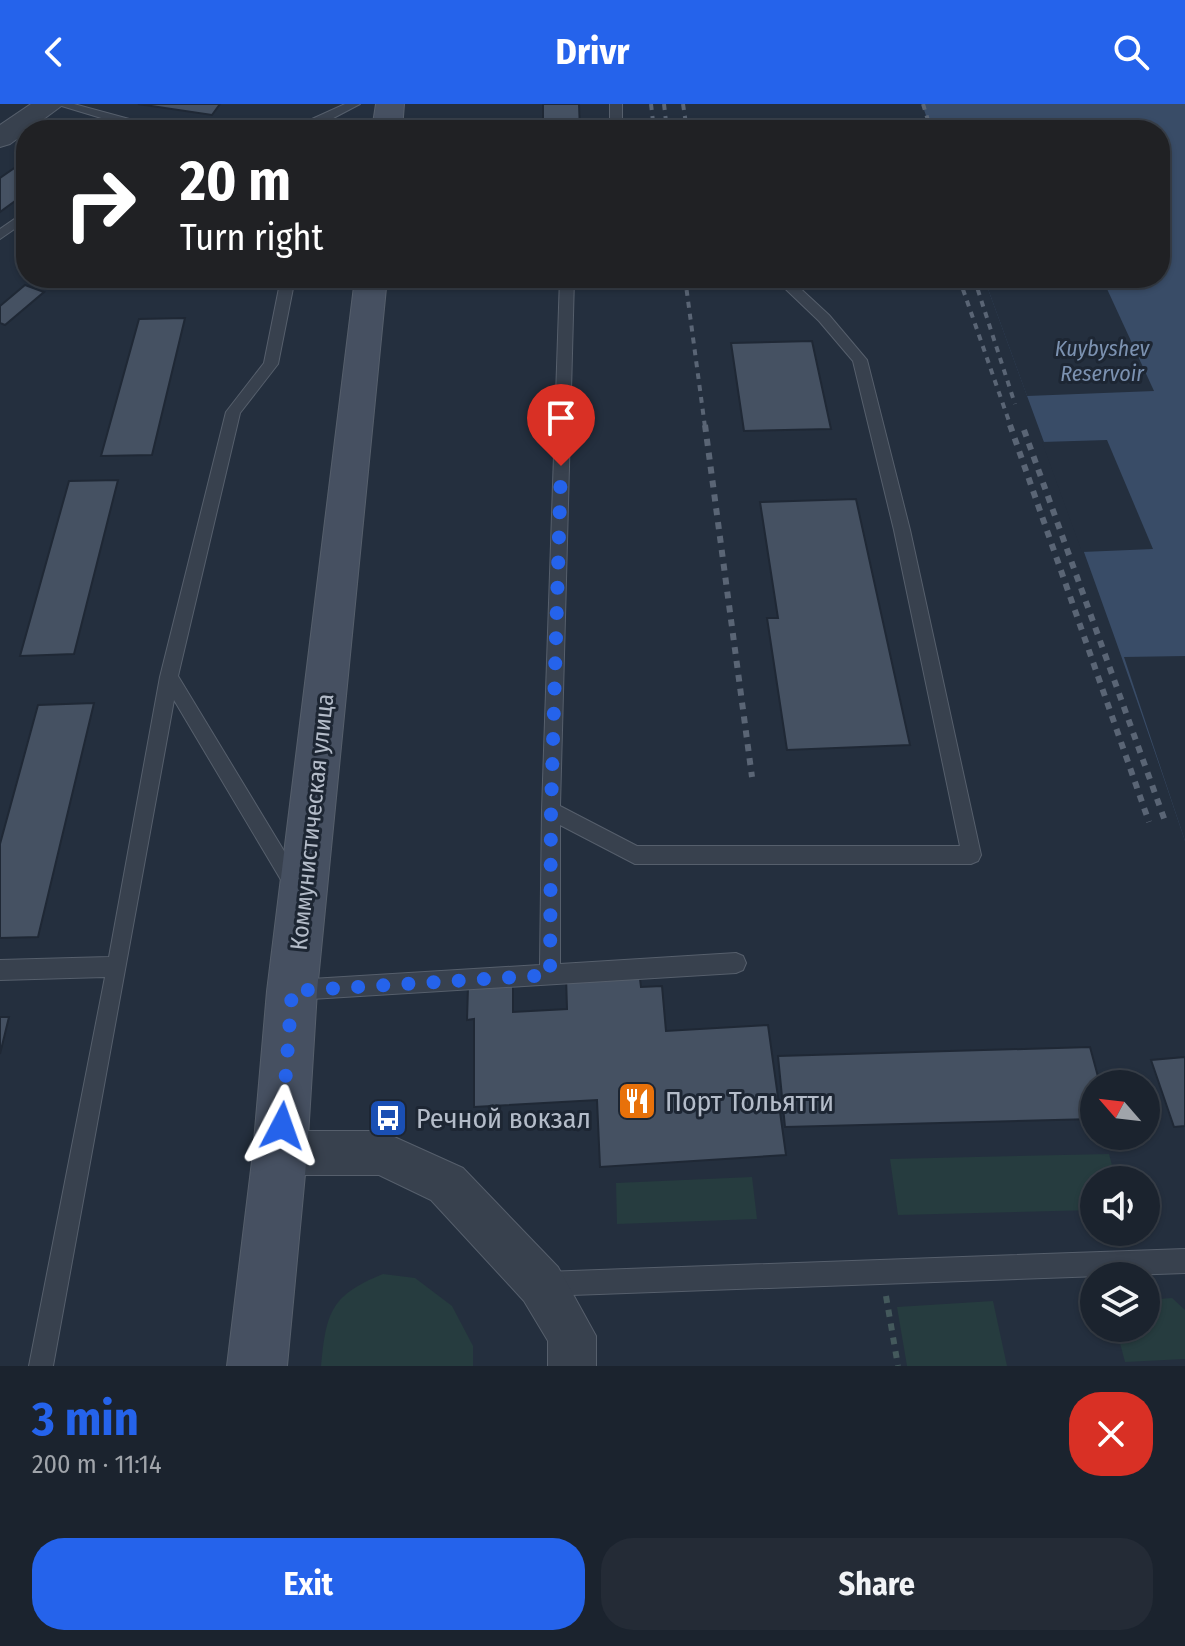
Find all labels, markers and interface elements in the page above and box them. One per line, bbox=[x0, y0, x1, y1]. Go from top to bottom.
icon: back bbox=[32, 30, 76, 74]
text: Drivr bbox=[555, 30, 630, 74]
icon: search bbox=[1109, 30, 1153, 74]
text: 20 m bbox=[180, 148, 291, 215]
icon: right bbox=[48, 152, 152, 256]
text: Turn right bbox=[180, 216, 323, 260]
water label: Kuybyshev Reservoir bbox=[1055, 335, 1151, 387]
pin bbox=[527, 384, 595, 466]
icon: arrive bbox=[539, 396, 583, 440]
street label: Коммунистическая улица bbox=[285, 692, 339, 952]
north arrow bbox=[1080, 1070, 1160, 1150]
map controls bbox=[1080, 1070, 1160, 1342]
restaurant icon: Порт Тольятти bbox=[616, 1080, 658, 1122]
position arrow bbox=[240, 1084, 324, 1168]
place label: Порт Тольятти bbox=[665, 1085, 834, 1118]
bus stop icon: Речной вокзал bbox=[367, 1097, 409, 1139]
place label: Речной вокзал bbox=[416, 1102, 591, 1135]
button: sound bbox=[1080, 1166, 1160, 1246]
button: layers bbox=[1080, 1262, 1160, 1342]
text: 3 min bbox=[32, 1390, 139, 1448]
button: close bbox=[1069, 1392, 1153, 1476]
text: 200 m · 11:14 bbox=[32, 1449, 161, 1480]
button: Exit bbox=[32, 1538, 585, 1630]
button: Share bbox=[601, 1538, 1153, 1630]

